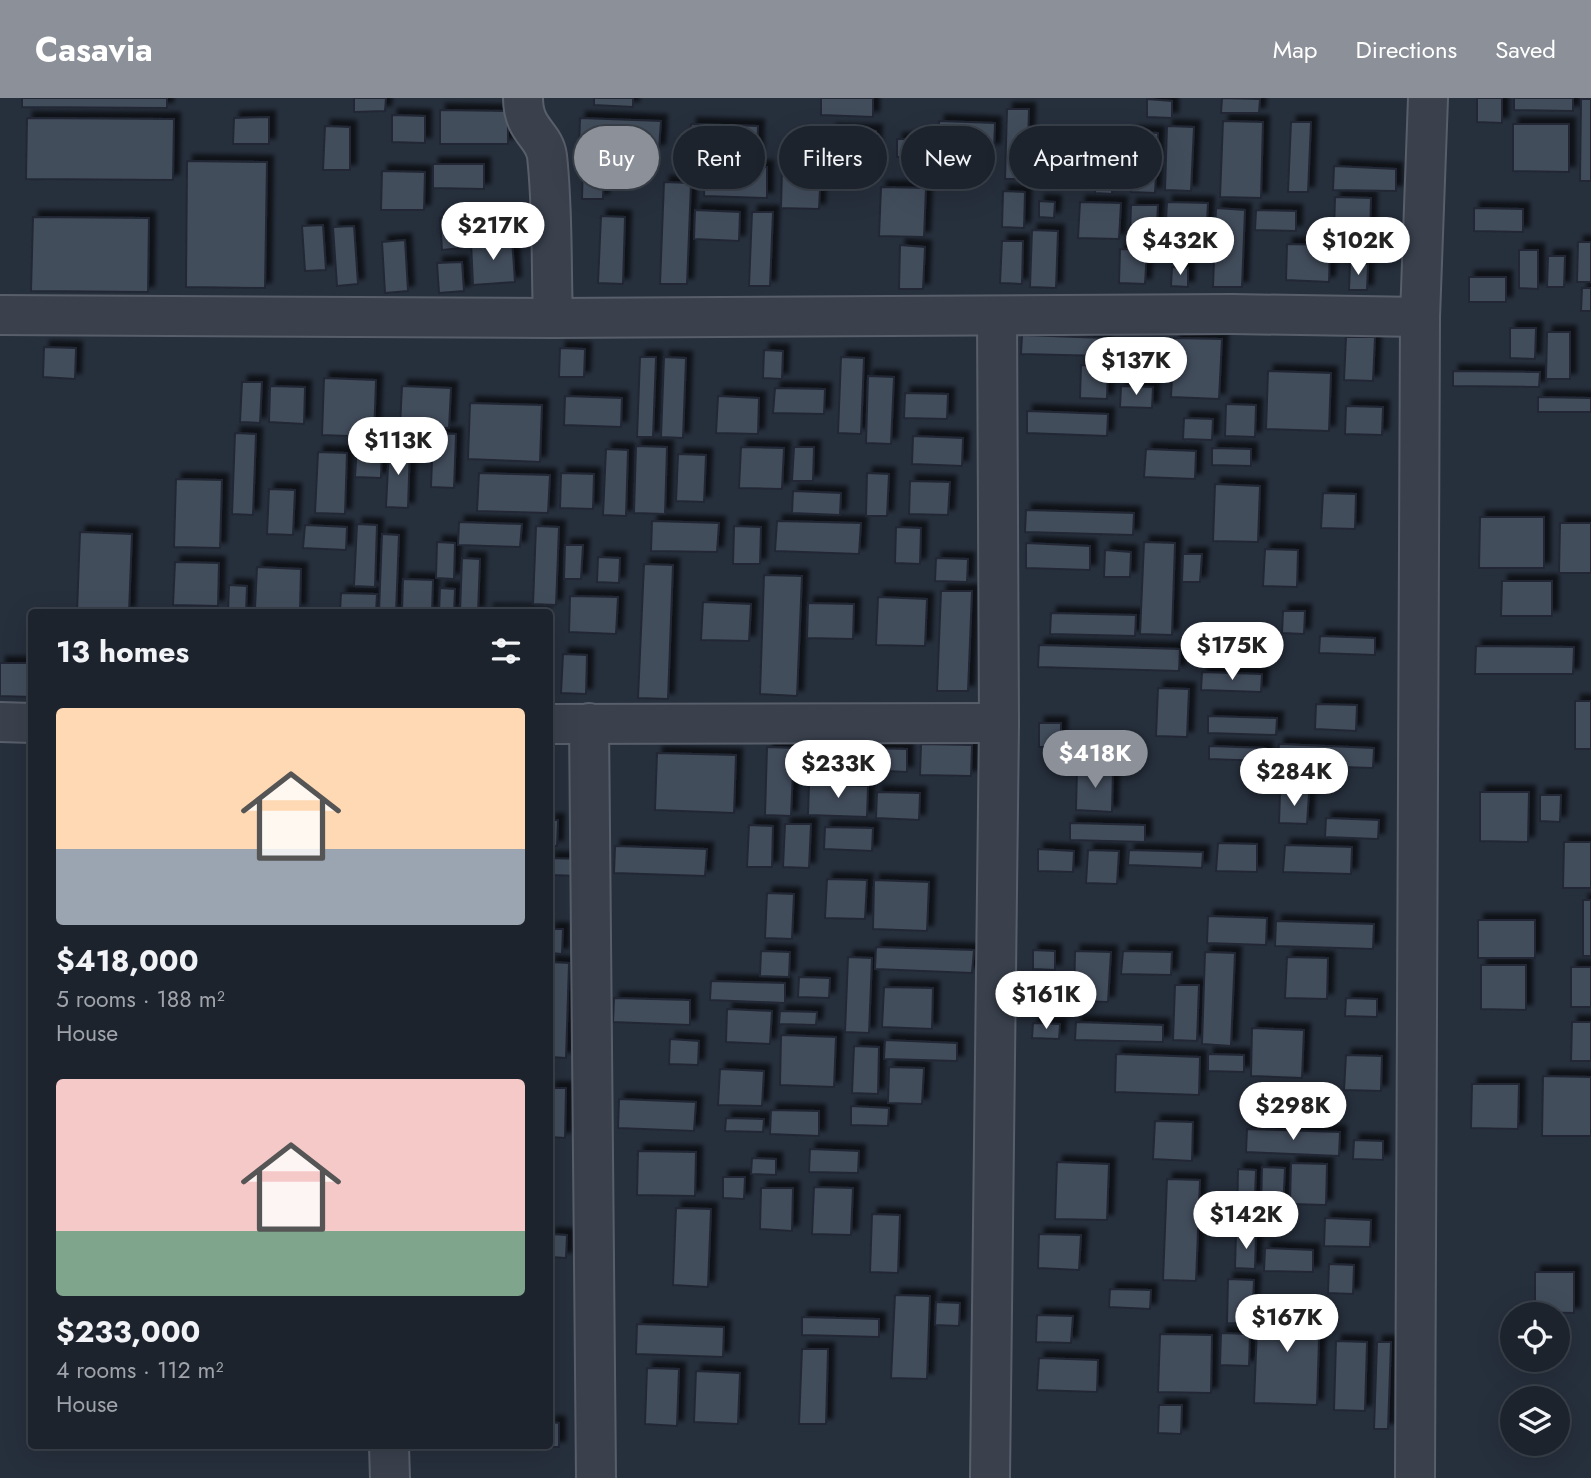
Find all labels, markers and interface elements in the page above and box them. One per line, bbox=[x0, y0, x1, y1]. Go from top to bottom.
text: Casavia bbox=[35, 26, 153, 73]
text: Map bbox=[1273, 32, 1318, 67]
text: Directions bbox=[1356, 32, 1457, 67]
text: Saved bbox=[1495, 32, 1556, 67]
chip: Buy bbox=[574, 126, 659, 189]
chip: Rent bbox=[673, 126, 765, 189]
chip: Filters bbox=[779, 126, 887, 189]
chip: New bbox=[901, 126, 995, 189]
chip: Apartment bbox=[1009, 126, 1162, 189]
pin: $217K bbox=[444, 202, 542, 262]
text: $217K bbox=[457, 208, 529, 242]
pin: $432K bbox=[1131, 218, 1229, 277]
pin: $102K bbox=[1309, 218, 1407, 277]
text: $432K bbox=[1142, 223, 1218, 257]
text: $102K bbox=[1322, 223, 1394, 257]
pin: $137K bbox=[1087, 338, 1185, 397]
text: $137K bbox=[1101, 343, 1171, 377]
pin: $113K bbox=[349, 418, 447, 477]
text: $113K bbox=[364, 423, 432, 457]
pin: $175K bbox=[1183, 622, 1281, 682]
text: $175K bbox=[1197, 628, 1267, 662]
text: 13 homes bbox=[56, 630, 189, 673]
icon: filters bbox=[487, 632, 525, 670]
pin: $418K bbox=[1046, 730, 1144, 790]
text: $418K bbox=[1059, 736, 1131, 770]
pin: $233K bbox=[789, 740, 887, 800]
text: $233K bbox=[801, 746, 875, 780]
pin: $284K bbox=[1245, 748, 1343, 808]
icon: home bbox=[228, 753, 354, 879]
text: $284K bbox=[1256, 754, 1332, 788]
text: $418,000 bbox=[56, 939, 199, 982]
pin: $161K bbox=[997, 972, 1095, 1031]
text: $161K bbox=[1011, 977, 1081, 1011]
text: 5 rooms · 188 m² bbox=[56, 982, 225, 1016]
text: House bbox=[56, 1016, 118, 1050]
pin: $298K bbox=[1244, 1082, 1342, 1142]
text: $298K bbox=[1255, 1088, 1331, 1122]
icon: home bbox=[228, 1124, 354, 1250]
pin: $142K bbox=[1197, 1192, 1295, 1251]
text: $142K bbox=[1209, 1197, 1283, 1231]
pin: $167K bbox=[1238, 1294, 1336, 1354]
text: $167K bbox=[1251, 1300, 1323, 1334]
map controls bbox=[1500, 1302, 1570, 1456]
button: locate bbox=[1500, 1302, 1570, 1372]
text: $233,000 bbox=[56, 1310, 200, 1353]
text: 4 rooms · 112 m² bbox=[56, 1353, 223, 1387]
button: layers bbox=[1500, 1386, 1570, 1456]
text: House bbox=[56, 1387, 118, 1421]

